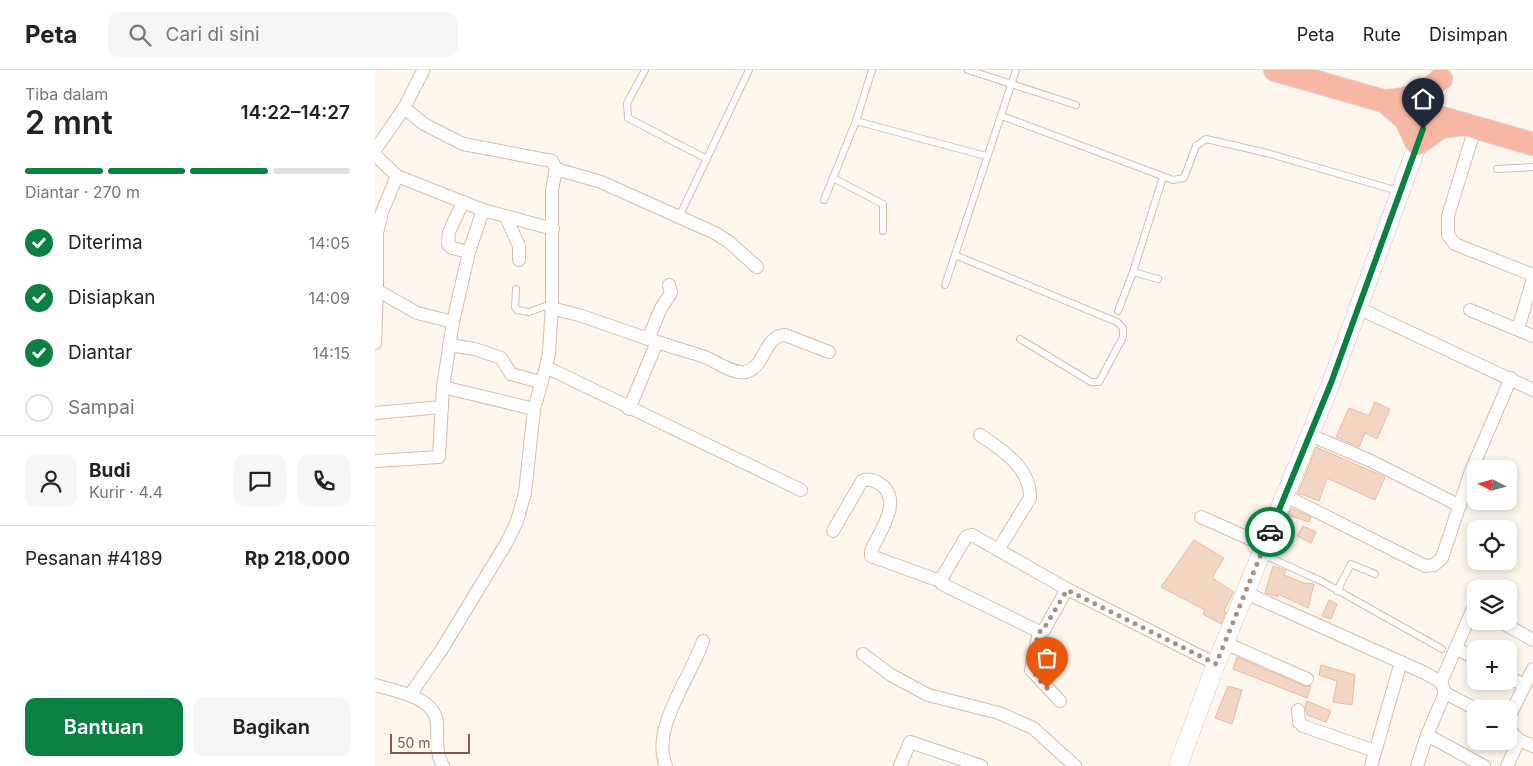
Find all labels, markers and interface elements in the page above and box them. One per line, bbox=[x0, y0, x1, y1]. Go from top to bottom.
search box bbox=[108, 12, 458, 57]
text: Peta bbox=[25, 20, 78, 49]
icon: search bbox=[126, 21, 154, 49]
text: Cari di sini bbox=[166, 23, 259, 46]
text: Peta bbox=[1297, 24, 1335, 45]
text: Rute bbox=[1363, 24, 1401, 45]
text: Disimpan bbox=[1429, 24, 1508, 45]
pin bbox=[1402, 78, 1444, 129]
text: Tiba dalam bbox=[25, 84, 108, 104]
icon: home bbox=[1409, 85, 1437, 113]
text: 14:22–14:27 bbox=[241, 101, 350, 124]
text: 2 mnt bbox=[25, 103, 113, 142]
text: Diantar · 270 m bbox=[25, 182, 140, 202]
icon: check bbox=[25, 229, 53, 257]
text: Diterima bbox=[68, 231, 143, 254]
text: 14:05 bbox=[309, 233, 350, 253]
icon: check bbox=[25, 284, 53, 312]
text: Disiapkan bbox=[68, 286, 156, 309]
text: 14:09 bbox=[309, 288, 350, 308]
icon: check bbox=[25, 339, 53, 367]
text: Diantar bbox=[68, 341, 132, 364]
text: 14:15 bbox=[312, 343, 350, 363]
text: Sampai bbox=[68, 396, 135, 419]
button: person bbox=[25, 455, 77, 507]
button: chat bbox=[234, 455, 286, 507]
button: phone bbox=[298, 455, 350, 507]
text: Budi bbox=[89, 459, 131, 482]
north arrow bbox=[1467, 460, 1517, 510]
map controls bbox=[1467, 460, 1517, 750]
text: Kurir · 4.4 bbox=[89, 482, 163, 502]
courier bbox=[1245, 507, 1295, 557]
icon: car bbox=[1256, 518, 1284, 546]
button: locate bbox=[1467, 520, 1517, 570]
text: Pesanan #4189 bbox=[25, 547, 162, 570]
text: Rp 218,000 bbox=[245, 547, 350, 570]
button: layers bbox=[1467, 580, 1517, 630]
pin bbox=[1026, 637, 1068, 688]
button: + bbox=[1467, 640, 1517, 690]
icon: bag bbox=[1033, 644, 1061, 672]
button: Bantuan bbox=[25, 698, 183, 756]
button: Bagikan bbox=[193, 698, 350, 756]
button: − bbox=[1467, 700, 1517, 750]
scale bar bbox=[390, 731, 470, 754]
text: 50 m bbox=[397, 734, 431, 751]

